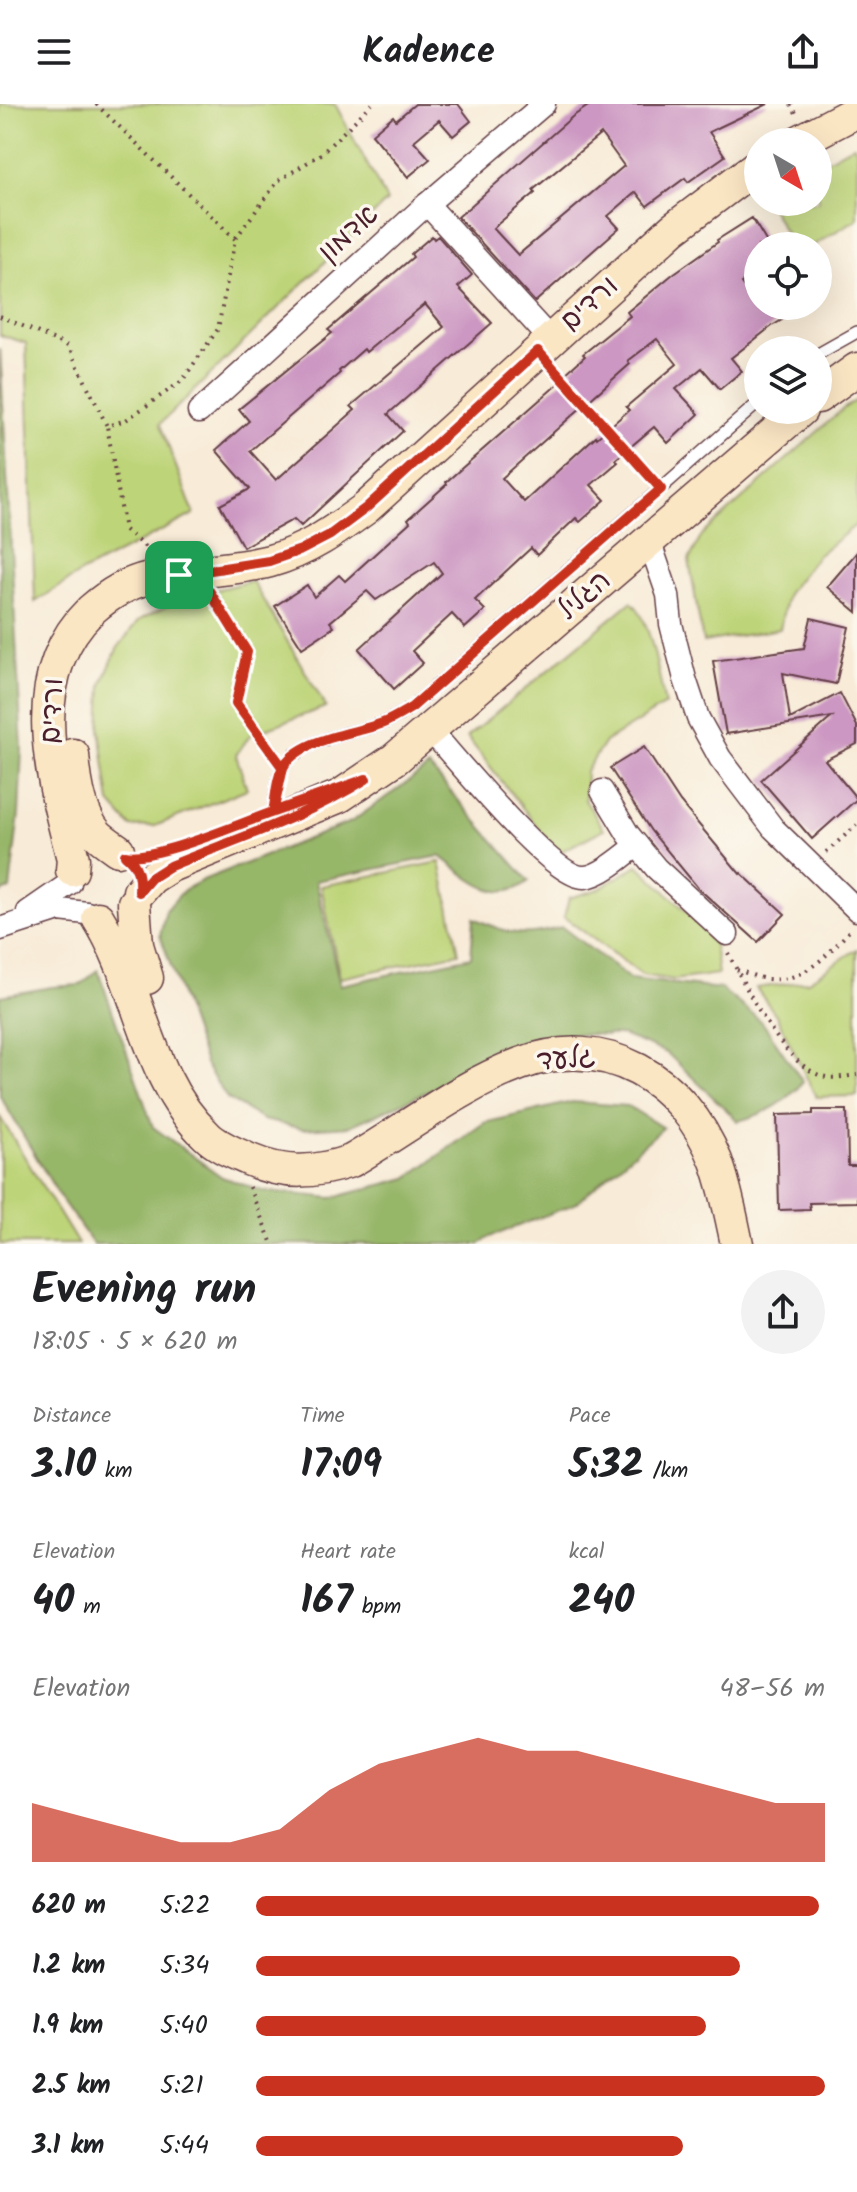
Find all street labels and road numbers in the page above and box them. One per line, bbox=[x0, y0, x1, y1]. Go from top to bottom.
street label: אדמון bbox=[308, 194, 390, 274]
street label: ורדים bbox=[550, 265, 630, 343]
street label: הגליל bbox=[548, 560, 622, 632]
street label: ורדים bbox=[29, 677, 77, 745]
street label: גלעד bbox=[535, 1035, 597, 1085]

